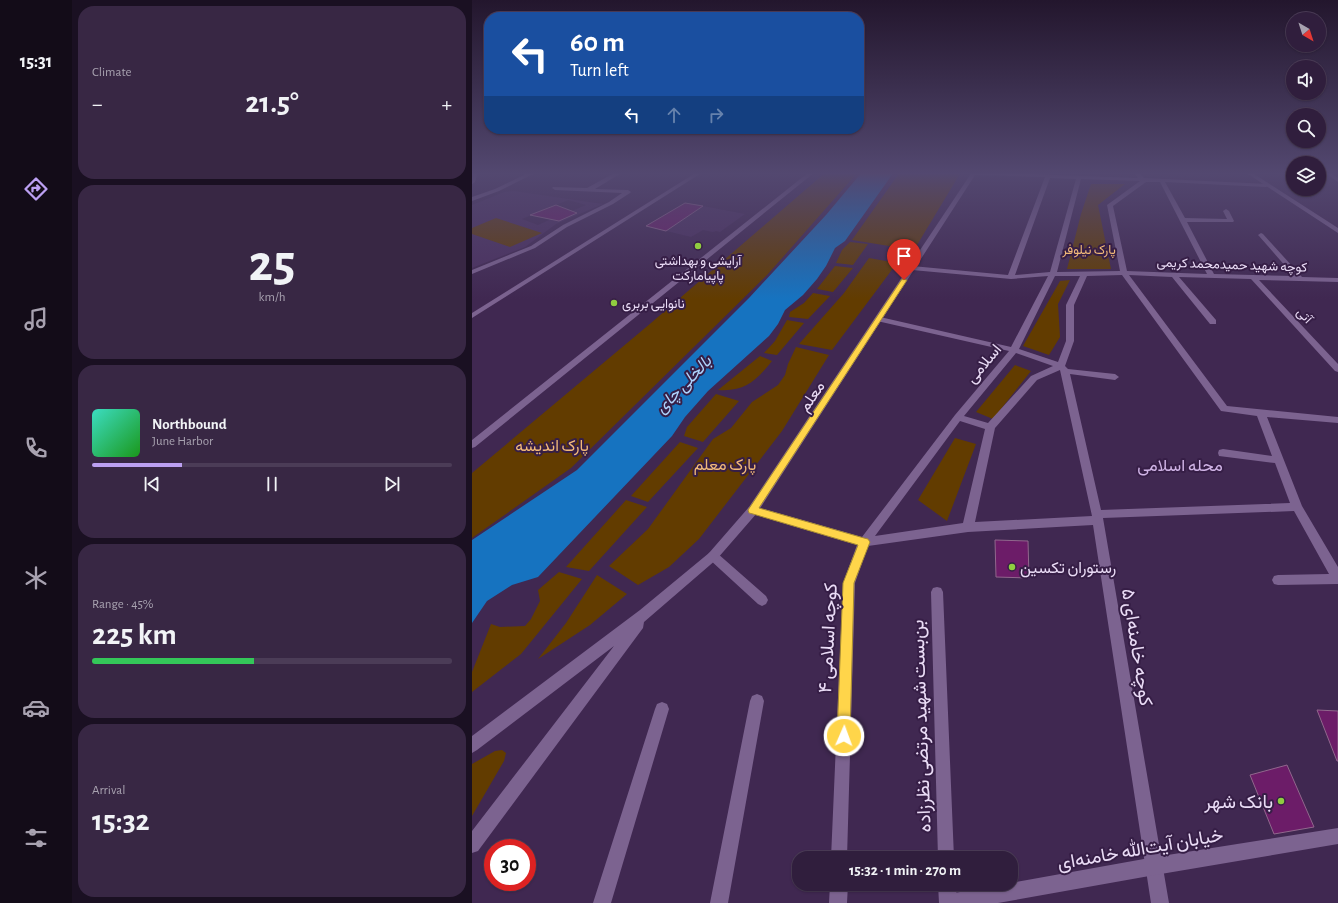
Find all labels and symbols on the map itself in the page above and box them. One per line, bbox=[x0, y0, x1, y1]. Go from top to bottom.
north arrow bbox=[1286, 12, 1326, 52]
pin bbox=[887, 239, 921, 280]
marker: آرایشی و بهداشتی پاپیامارکت bbox=[693, 241, 703, 251]
park label: پارک نیلوفر bbox=[1061, 244, 1116, 259]
place label: آرایشی و بهداشتی پاپیامارکت bbox=[655, 255, 742, 285]
street label: کوچه شهید حمیدمحمد کریمی bbox=[1156, 256, 1308, 277]
marker: نانوایی بربری bbox=[609, 298, 619, 308]
place label: نانوایی بربری bbox=[622, 298, 685, 312]
street label: آتی bbox=[1293, 306, 1315, 328]
street label: اسلامی bbox=[963, 341, 1006, 387]
water label: بالخلی چای bbox=[652, 352, 718, 418]
street label: معلم bbox=[796, 378, 829, 416]
park label: پارک اندیشه bbox=[515, 438, 589, 457]
park label: پارک معلم bbox=[694, 457, 756, 476]
district label: محله اسلامی bbox=[1137, 457, 1223, 476]
place label: رستوران تکسین bbox=[1020, 560, 1116, 578]
marker: رستوران تکسین bbox=[1007, 562, 1017, 572]
street label: کوچه اسلامی ۴ bbox=[816, 583, 844, 694]
street label: کوچه خامنه‌ای ۵ bbox=[1115, 587, 1155, 708]
street label: بن‌بست شهید مرتضی نظرزاده bbox=[908, 619, 936, 833]
position arrow bbox=[823, 715, 865, 757]
place label: بانک شهر bbox=[1203, 793, 1273, 813]
marker: بانک شهر bbox=[1276, 796, 1286, 806]
street label: خیابان آیت‌الله خامنه‌ای bbox=[1055, 824, 1225, 874]
speed limit sign: 30 bbox=[484, 839, 536, 891]

